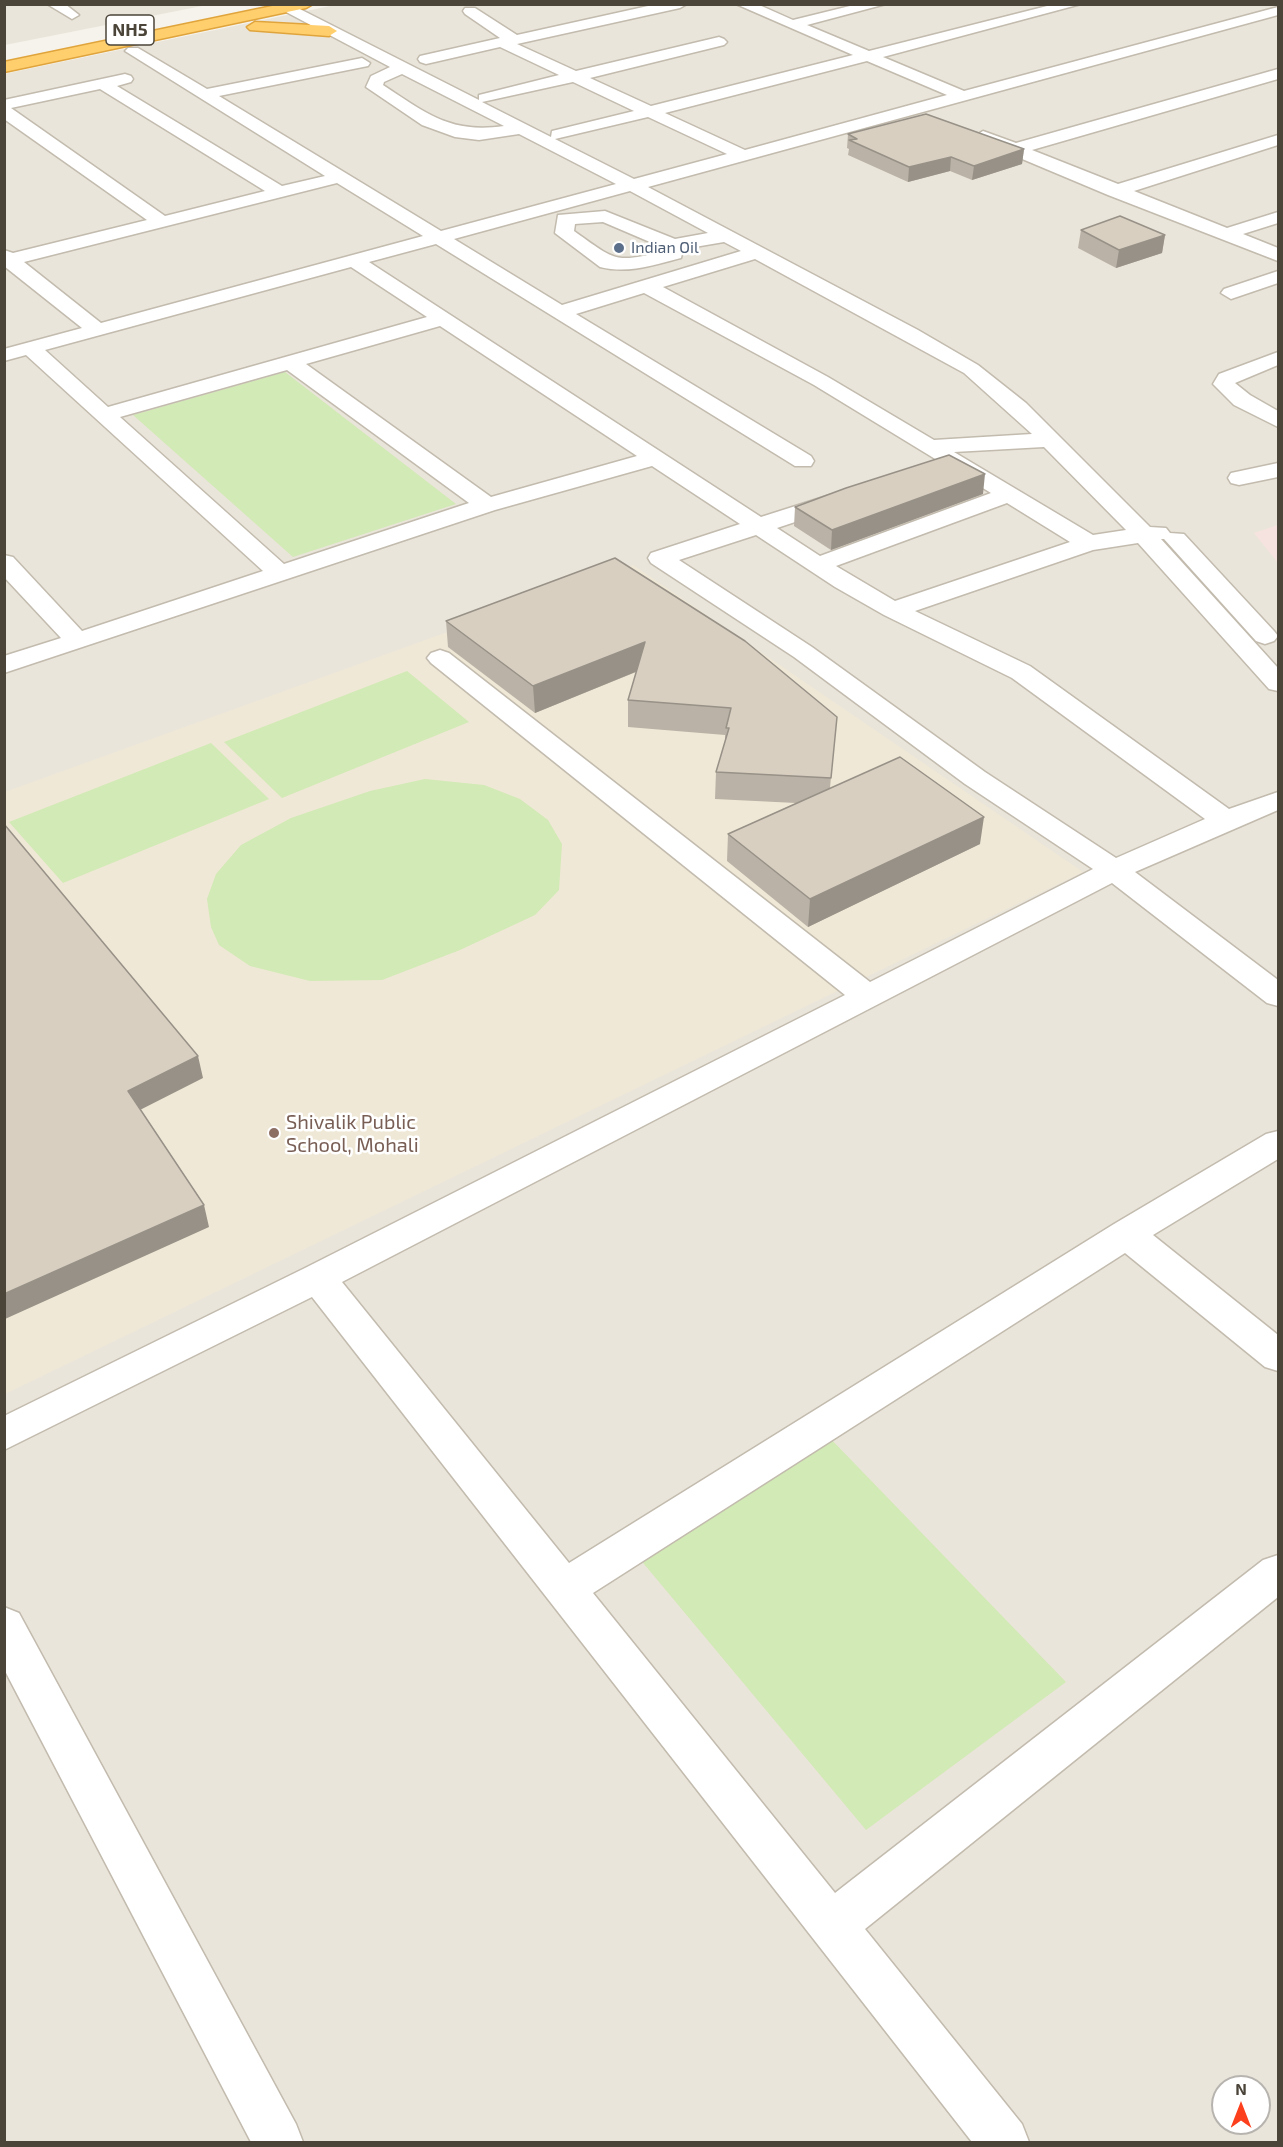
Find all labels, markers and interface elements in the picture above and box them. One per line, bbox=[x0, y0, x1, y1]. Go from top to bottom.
road number: NH5 bbox=[106, 15, 154, 45]
place label: Indian Oil bbox=[631, 238, 699, 258]
marker: Indian Oil bbox=[612, 241, 626, 255]
place label: Shivalik Public School, Mohali bbox=[286, 1110, 419, 1157]
marker: Shivalik Public School, Mohali bbox=[267, 1126, 281, 1140]
north arrow bbox=[1211, 2075, 1271, 2135]
text: N bbox=[1235, 2079, 1247, 2098]

